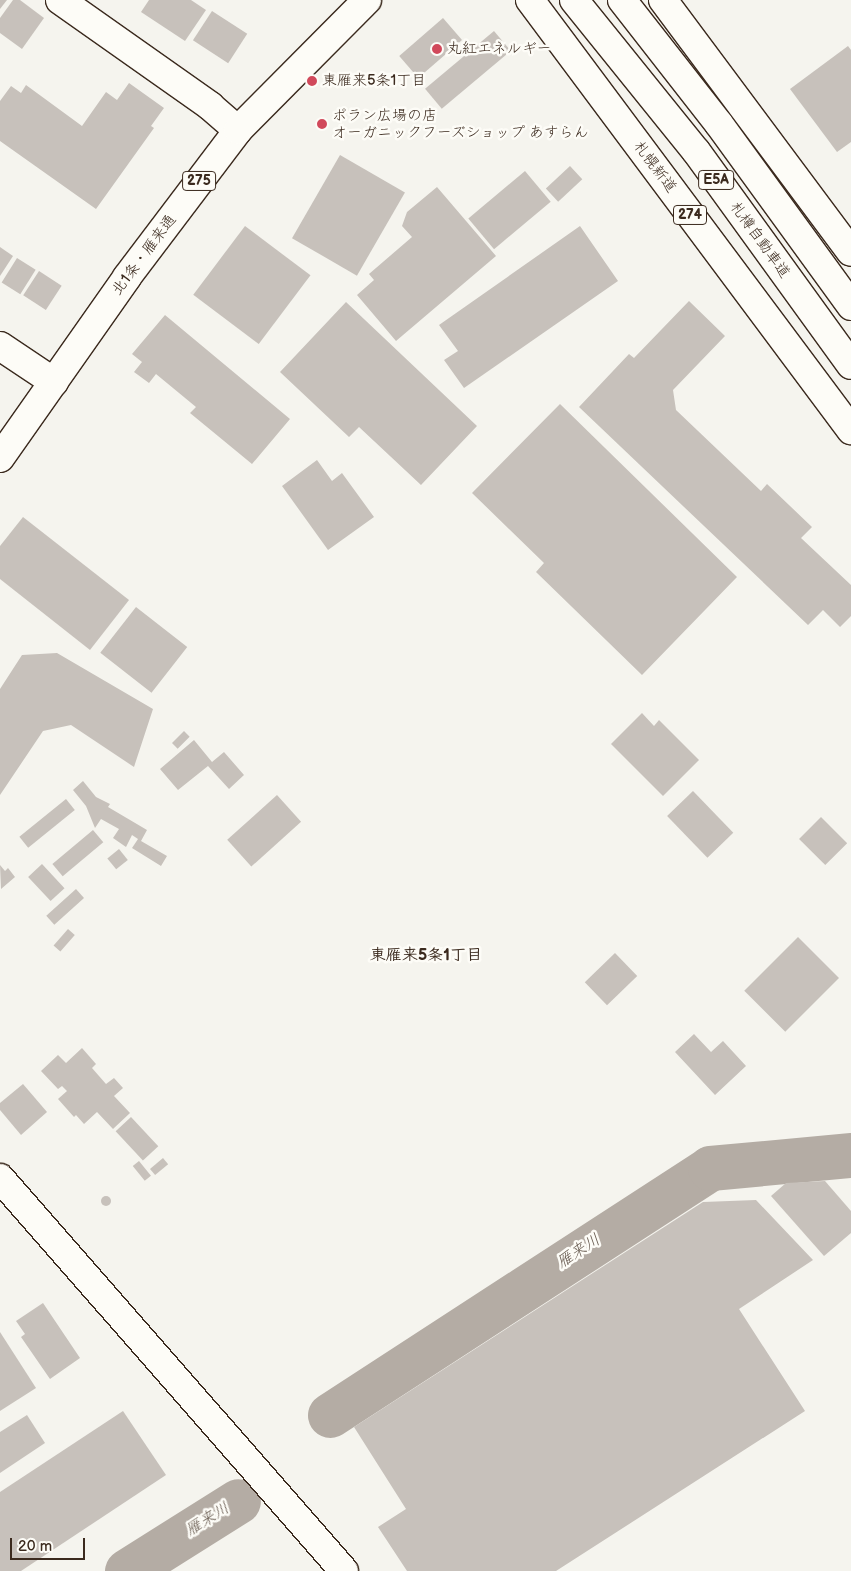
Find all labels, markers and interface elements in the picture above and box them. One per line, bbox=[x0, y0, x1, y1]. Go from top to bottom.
place label: 丸紅エネルギー bbox=[447, 40, 552, 58]
marker: 丸紅エネルギー bbox=[431, 43, 443, 55]
place label: 東雁来5条1丁目 bbox=[322, 72, 426, 90]
marker: 東雁来5条1丁目 bbox=[306, 75, 318, 87]
place label: ポラン広場の店 オーガニックフーズショップ あすらん bbox=[332, 106, 591, 141]
marker: ポラン広場の店 オーガニックフーズショップ あすらん bbox=[316, 118, 328, 130]
street label: 札幌新道 bbox=[630, 138, 680, 196]
road number: E5A bbox=[697, 168, 735, 192]
road number: 275 bbox=[182, 170, 216, 192]
street label: 札樽自動車道 bbox=[726, 198, 794, 282]
road number: 274 bbox=[672, 204, 708, 226]
street label: 北1条・雁来通 bbox=[108, 211, 180, 299]
district label: 東雁来5条1丁目 bbox=[370, 946, 482, 966]
water label: 雁来川 bbox=[554, 1231, 604, 1273]
water label: 雁来川 bbox=[183, 1499, 233, 1541]
scale bar bbox=[12, 1528, 88, 1560]
text: 20 m bbox=[18, 1537, 52, 1556]

